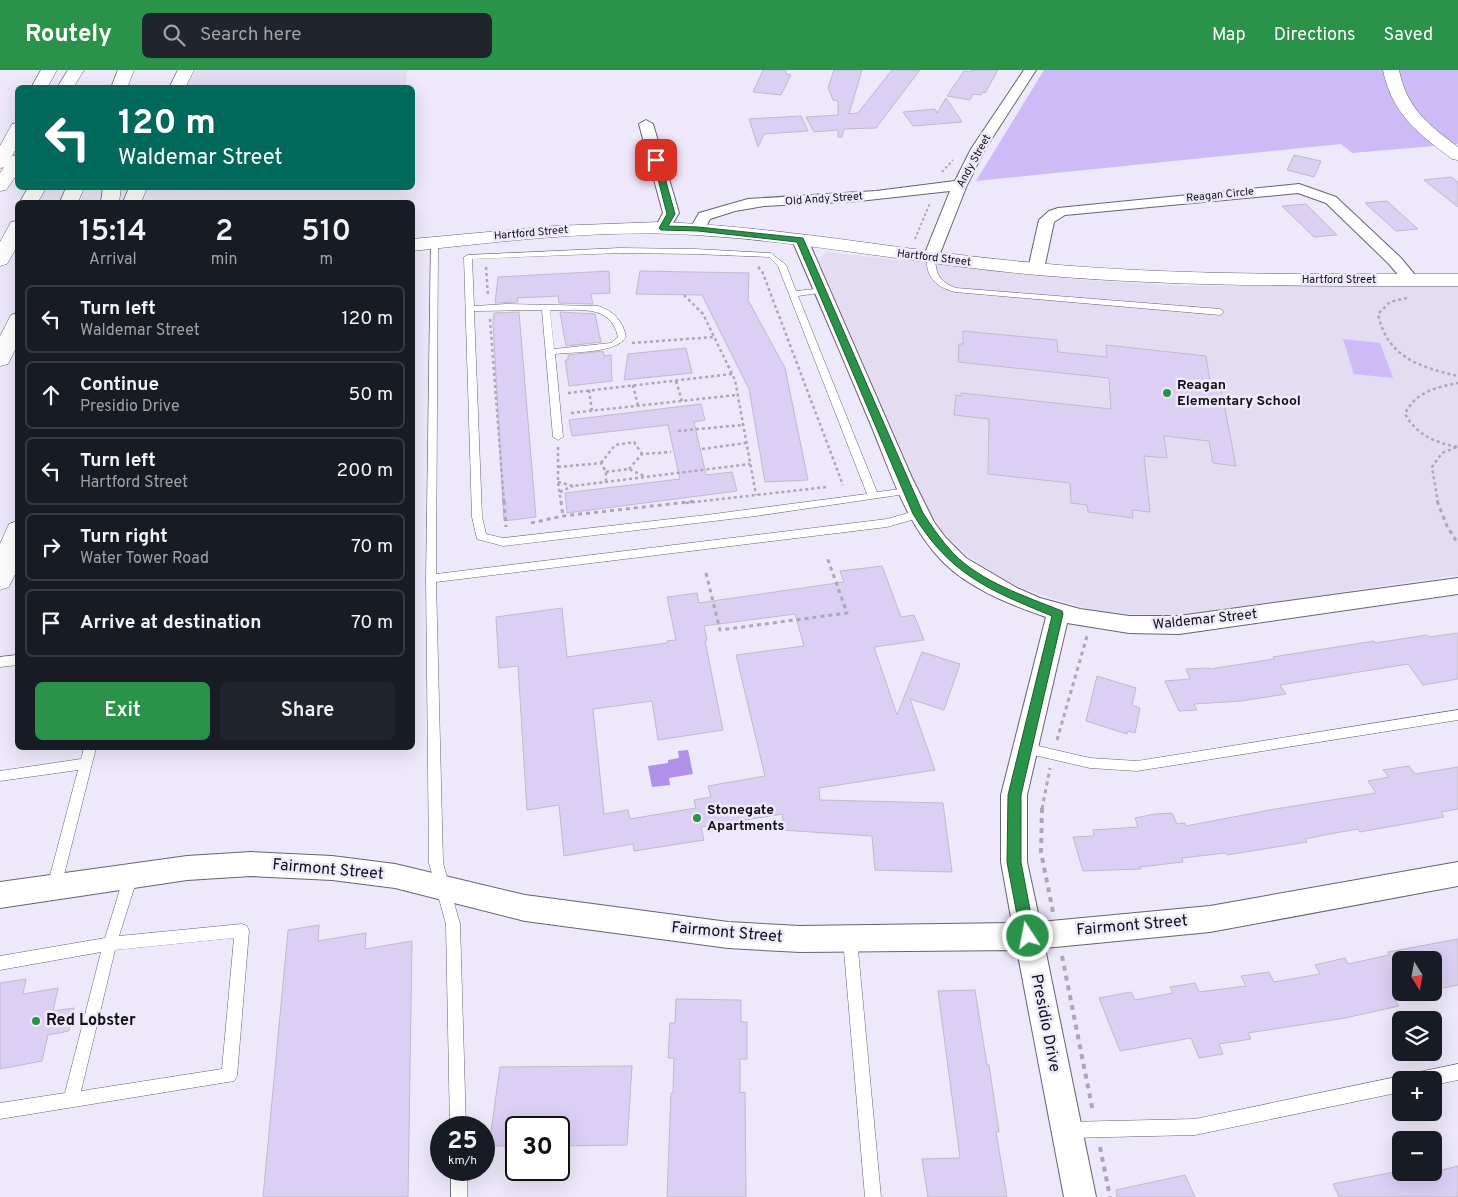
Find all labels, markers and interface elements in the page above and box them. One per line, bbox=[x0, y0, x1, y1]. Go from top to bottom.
search box bbox=[142, 13, 492, 58]
text: Routely bbox=[25, 20, 112, 50]
icon: search bbox=[160, 21, 188, 49]
text: Search here bbox=[200, 23, 301, 47]
text: Map bbox=[1212, 24, 1246, 47]
text: Directions bbox=[1274, 24, 1356, 47]
text: Saved bbox=[1384, 24, 1433, 47]
text: 120 m bbox=[118, 102, 216, 146]
icon: left bbox=[35, 105, 100, 170]
street label: Andy Street bbox=[954, 132, 994, 190]
pin bbox=[635, 139, 677, 181]
text: Waldemar Street bbox=[118, 145, 283, 172]
icon: arrive bbox=[642, 146, 670, 174]
street label: Reagan Circle bbox=[1185, 184, 1255, 206]
street label: Old Andy Street bbox=[785, 189, 863, 209]
text: 15:14 bbox=[79, 214, 147, 251]
text: 2 bbox=[215, 214, 233, 251]
text: 510 bbox=[301, 214, 351, 251]
street label: Hartford Street bbox=[493, 223, 569, 243]
street label: Hartford Street bbox=[896, 247, 972, 269]
text: Arrival bbox=[89, 250, 137, 270]
text: min bbox=[211, 250, 237, 270]
text: m bbox=[319, 250, 333, 270]
street label: Hartford Street bbox=[1302, 273, 1376, 287]
text: Turn left bbox=[80, 297, 156, 321]
icon: left bbox=[37, 305, 65, 333]
text: 120 m bbox=[342, 307, 393, 331]
text: Waldemar Street bbox=[80, 321, 200, 341]
text: Continue bbox=[80, 373, 159, 397]
place label: Reagan Elementary School bbox=[1177, 377, 1301, 410]
icon: ahead bbox=[37, 381, 65, 409]
text: 50 m bbox=[348, 383, 393, 407]
marker: Reagan Elementary School bbox=[1161, 387, 1173, 399]
text: Presidio Drive bbox=[80, 397, 180, 417]
text: Turn left bbox=[80, 449, 156, 473]
icon: left bbox=[37, 457, 65, 485]
text: 200 m bbox=[337, 459, 393, 483]
text: Hartford Street bbox=[80, 473, 188, 493]
text: Turn right bbox=[80, 525, 168, 549]
icon: right bbox=[37, 533, 65, 561]
text: 70 m bbox=[351, 535, 393, 559]
text: Water Tower Road bbox=[80, 549, 209, 569]
street label: Waldemar Street bbox=[1152, 606, 1258, 634]
icon: arrive bbox=[37, 609, 65, 637]
text: Arrive at destination bbox=[80, 611, 261, 635]
text: 70 m bbox=[351, 611, 393, 635]
button: Exit bbox=[35, 682, 210, 740]
button: Share bbox=[220, 682, 395, 740]
place label: Stonegate Apartments bbox=[707, 802, 785, 835]
marker: Stonegate Apartments bbox=[691, 812, 703, 824]
street label: Fairmont Street bbox=[272, 855, 384, 885]
position arrow bbox=[1001, 909, 1053, 961]
street label: Fairmont Street bbox=[1076, 911, 1188, 941]
street label: Fairmont Street bbox=[671, 918, 783, 948]
north arrow bbox=[1392, 951, 1442, 1001]
map controls bbox=[1392, 951, 1442, 1181]
street label: Presidio Drive bbox=[1026, 972, 1064, 1074]
place label: Red Lobster bbox=[46, 1011, 136, 1031]
button: layers bbox=[1392, 1011, 1442, 1061]
marker: Red Lobster bbox=[30, 1015, 42, 1027]
button: + bbox=[1392, 1071, 1442, 1121]
speed limit sign: 30 bbox=[505, 1116, 570, 1181]
text: 25 bbox=[447, 1126, 478, 1158]
button: − bbox=[1392, 1131, 1442, 1181]
text: km/h bbox=[448, 1153, 477, 1169]

